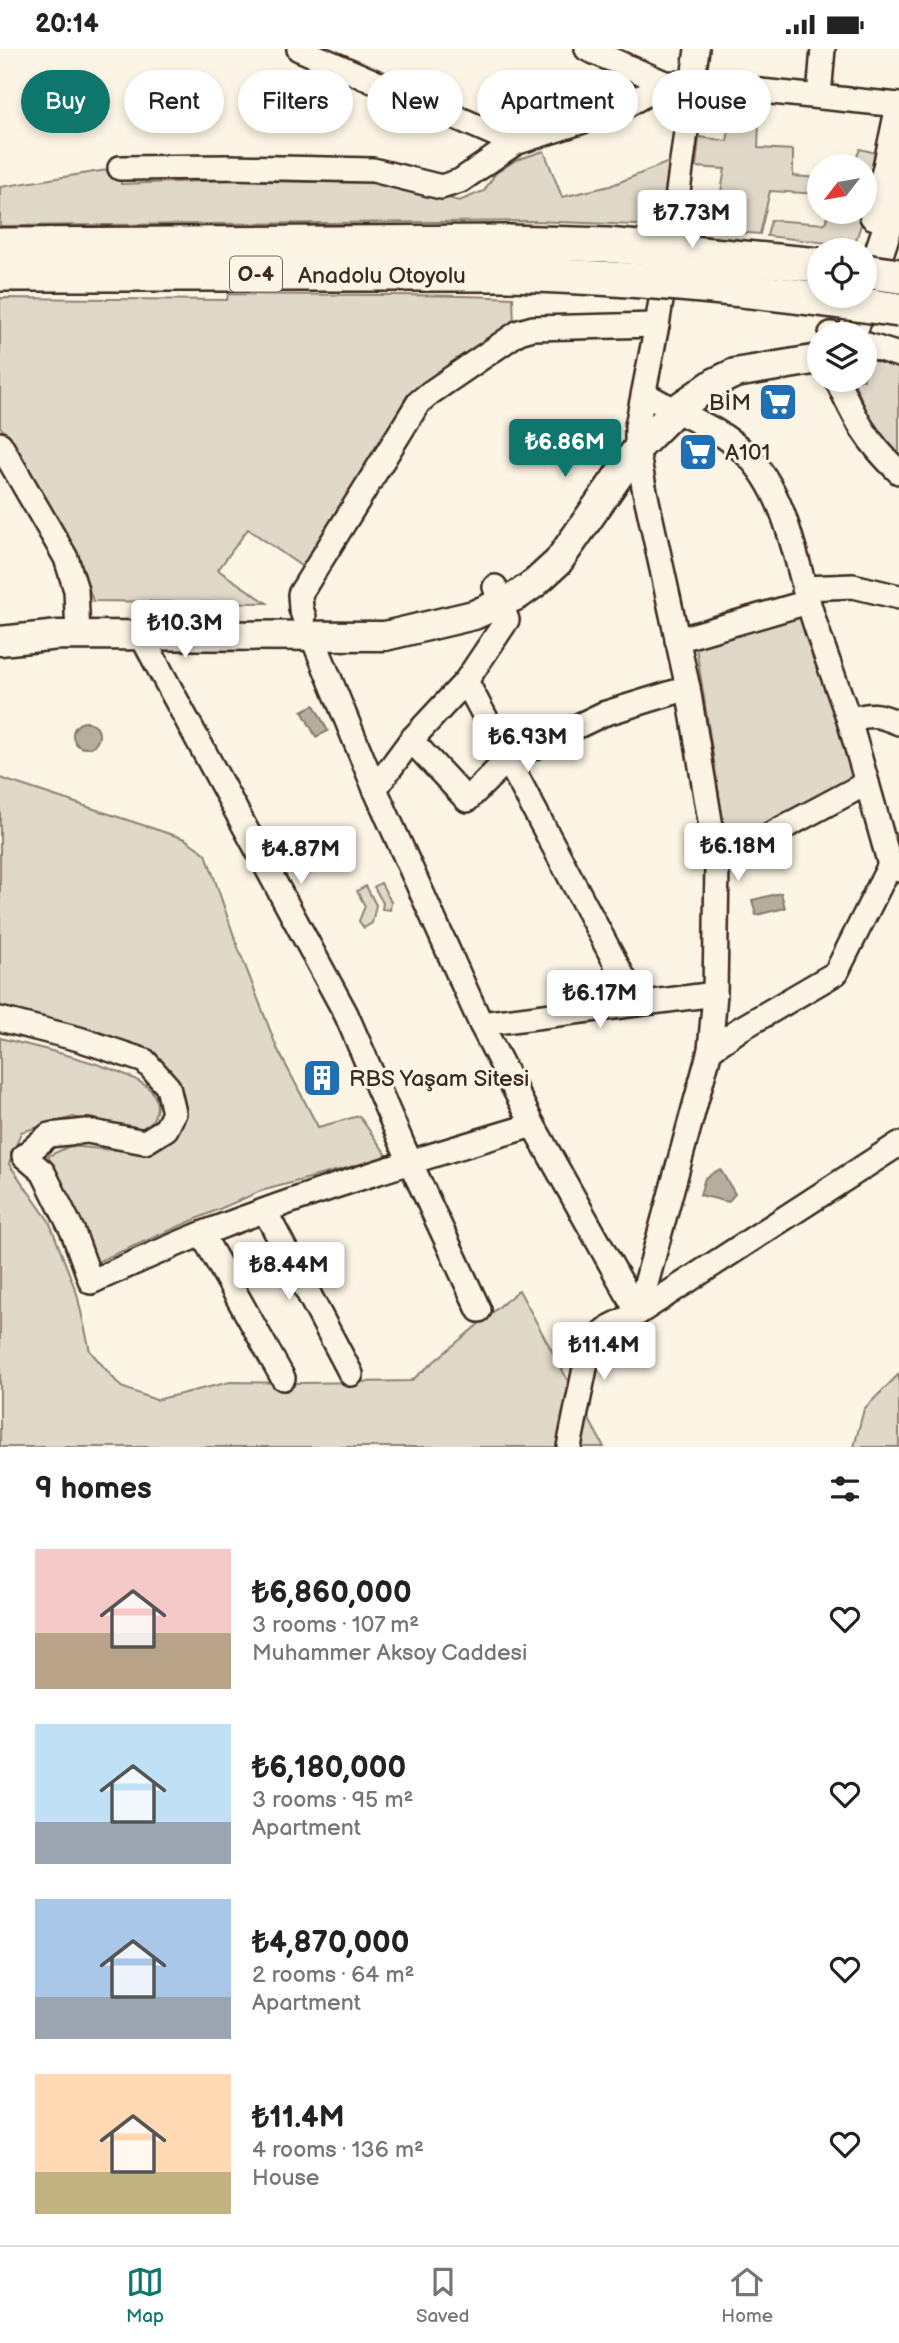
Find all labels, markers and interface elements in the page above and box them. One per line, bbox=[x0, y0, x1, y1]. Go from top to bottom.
text: 20:14 bbox=[35, 9, 99, 40]
chip: Buy bbox=[21, 70, 110, 133]
chip: Rent bbox=[124, 70, 224, 133]
chip: Filters bbox=[238, 70, 353, 133]
chip: New bbox=[367, 70, 463, 133]
chip: Apartment bbox=[477, 70, 638, 133]
chip: House bbox=[652, 70, 771, 133]
north arrow bbox=[807, 154, 877, 224]
map controls bbox=[807, 154, 877, 392]
pin: ₺7.73M bbox=[635, 191, 749, 250]
text: ₺7.73M bbox=[654, 199, 730, 227]
button: locate bbox=[807, 238, 877, 308]
road number: O-4 bbox=[230, 257, 282, 292]
street label: Anadolu Otoyolu bbox=[298, 262, 466, 290]
button: layers bbox=[807, 322, 877, 392]
supermarket icon: BİM bbox=[757, 381, 799, 423]
place label: BİM bbox=[709, 389, 751, 417]
pin: ₺6.86M bbox=[508, 419, 622, 479]
text: ₺6.86M bbox=[525, 428, 605, 456]
supermarket icon: A101 bbox=[677, 431, 719, 473]
place label: A101 bbox=[725, 439, 770, 467]
pin: ₺10.3M bbox=[128, 601, 242, 660]
text: ₺10.3M bbox=[147, 609, 223, 637]
pin: ₺6.93M bbox=[471, 715, 585, 774]
text: ₺6.93M bbox=[489, 723, 567, 751]
pin: ₺6.18M bbox=[681, 823, 795, 883]
pin: ₺4.87M bbox=[244, 827, 358, 886]
text: ₺6.18M bbox=[700, 832, 776, 860]
text: ₺4.87M bbox=[262, 835, 340, 863]
pin: ₺6.17M bbox=[543, 971, 657, 1030]
text: ₺6.17M bbox=[563, 979, 637, 1007]
building icon: RBS Yaşam Sitesi bbox=[301, 1057, 343, 1099]
place label: RBS Yaşam Sitesi bbox=[349, 1065, 530, 1093]
pin: ₺8.44M bbox=[232, 1243, 346, 1302]
text: ₺8.44M bbox=[250, 1251, 328, 1279]
pin: ₺11.4M bbox=[547, 1323, 661, 1382]
text: ₺11.4M bbox=[569, 1331, 639, 1359]
icon: filters bbox=[826, 1470, 864, 1508]
text: 9 homes bbox=[35, 1471, 152, 1507]
text: ₺6,860,000 bbox=[252, 1575, 412, 1611]
icon: home bbox=[91, 1577, 175, 1661]
icon: heart bbox=[826, 1600, 864, 1638]
text: 3 rooms · 107 m² bbox=[252, 1611, 419, 1639]
text: Muhammer Aksoy Caddesi bbox=[252, 1639, 527, 1667]
text: ₺6,180,000 bbox=[252, 1750, 406, 1786]
icon: home bbox=[91, 1752, 175, 1836]
icon: heart bbox=[826, 1775, 864, 1813]
text: 3 rooms · 95 m² bbox=[252, 1786, 413, 1814]
text: Apartment bbox=[252, 1814, 361, 1842]
text: ₺4,870,000 bbox=[252, 1925, 410, 1961]
icon: home bbox=[91, 1927, 175, 2011]
icon: heart bbox=[826, 1950, 864, 1988]
text: 2 rooms · 64 m² bbox=[252, 1961, 414, 1989]
text: Apartment bbox=[252, 1989, 361, 2017]
text: ₺11.4M bbox=[252, 2100, 345, 2136]
icon: home bbox=[91, 2102, 175, 2186]
icon: heart bbox=[826, 2125, 864, 2163]
text: 4 rooms · 136 m² bbox=[252, 2136, 424, 2164]
text: House bbox=[252, 2164, 319, 2192]
tab: Map bbox=[126, 2263, 164, 2328]
tab: Saved bbox=[416, 2263, 469, 2328]
tab: Home bbox=[721, 2263, 773, 2328]

